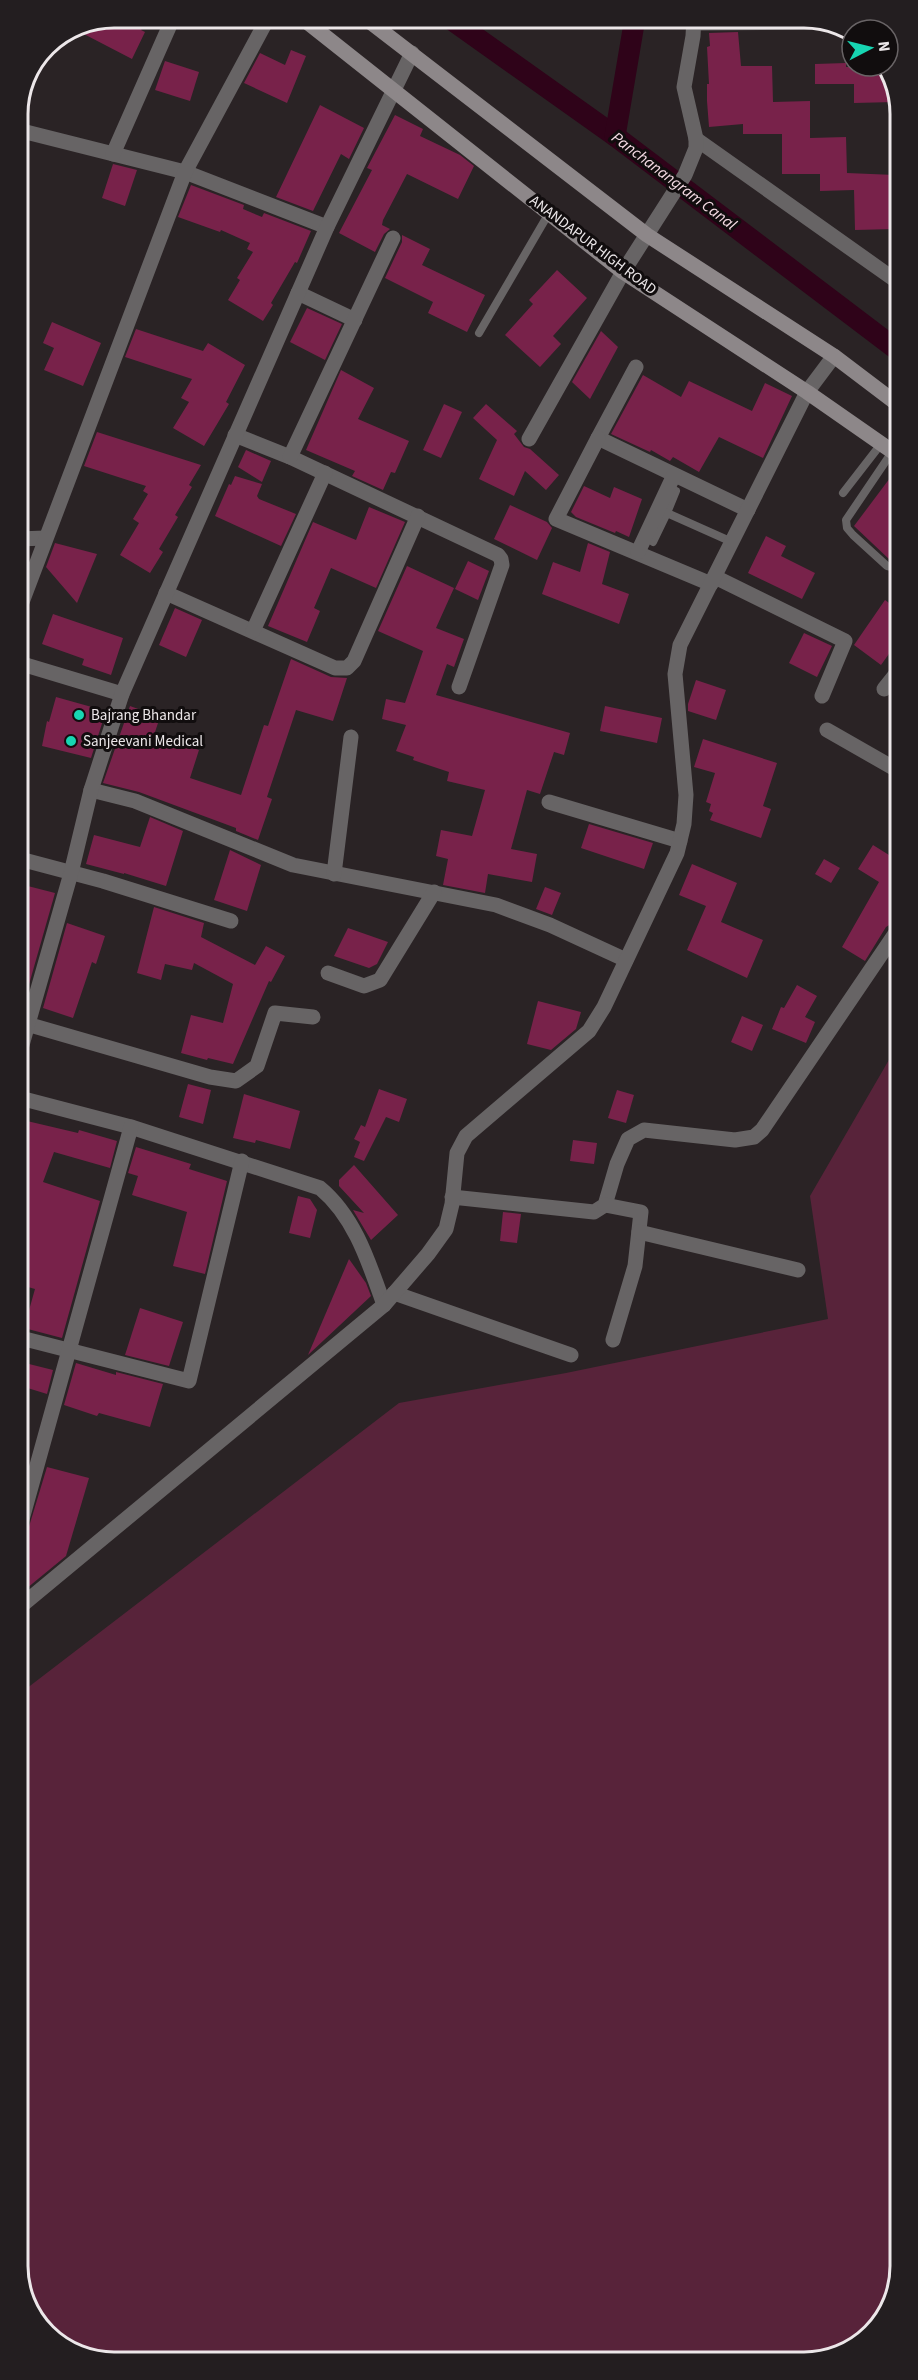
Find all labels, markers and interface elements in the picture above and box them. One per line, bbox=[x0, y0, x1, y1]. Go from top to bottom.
north arrow bbox=[840, 18, 900, 78]
text: N bbox=[872, 40, 895, 53]
water label: Panchanangram Canal bbox=[607, 127, 741, 235]
street label: ANANDAPUR HIGH ROAD bbox=[525, 190, 661, 300]
place label: Bajrang Bhandar bbox=[91, 705, 197, 726]
marker: Bajrang Bhandar bbox=[72, 708, 86, 722]
place label: Sanjeevani Medical bbox=[83, 731, 203, 752]
marker: Sanjeevani Medical bbox=[64, 734, 78, 748]

